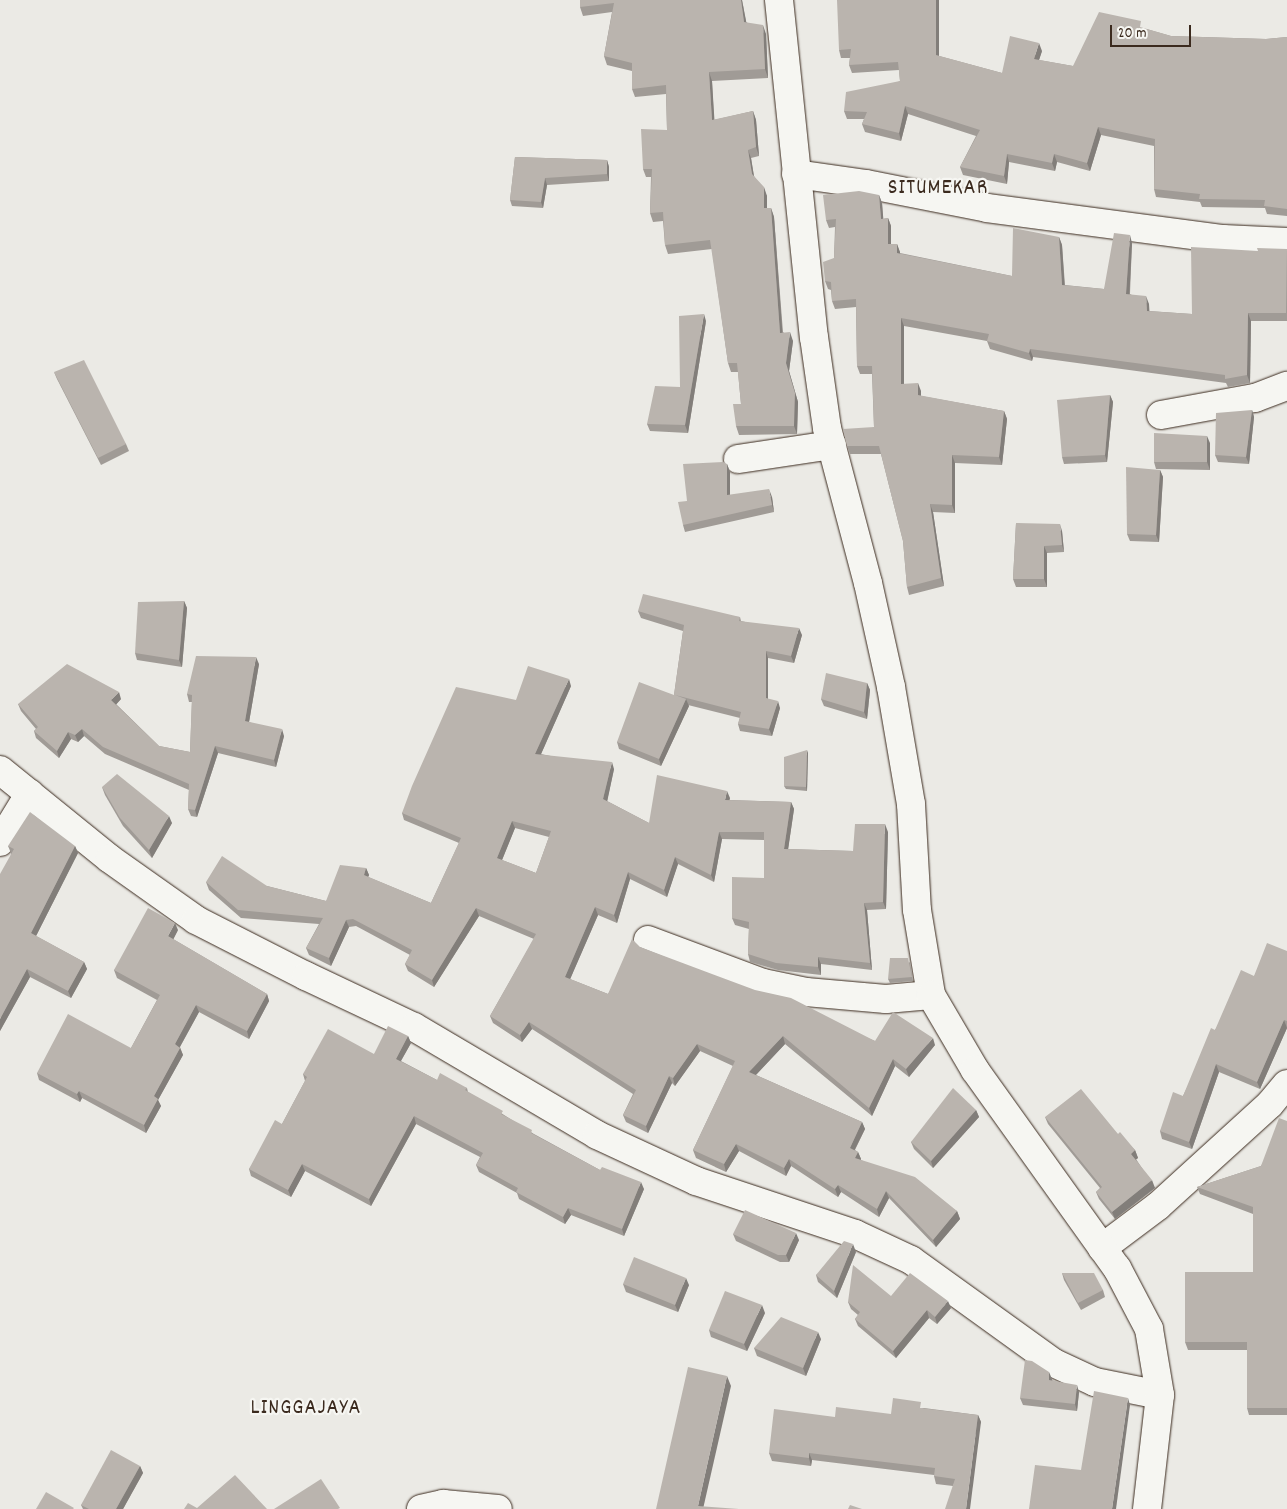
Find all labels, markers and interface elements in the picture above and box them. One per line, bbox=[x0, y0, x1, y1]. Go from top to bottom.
scale bar bbox=[1112, 15, 1193, 47]
text: 20 m bbox=[1118, 23, 1146, 45]
district label: SITUMEKAR bbox=[887, 176, 989, 202]
district label: LINGGAJAYA bbox=[249, 1396, 363, 1422]

